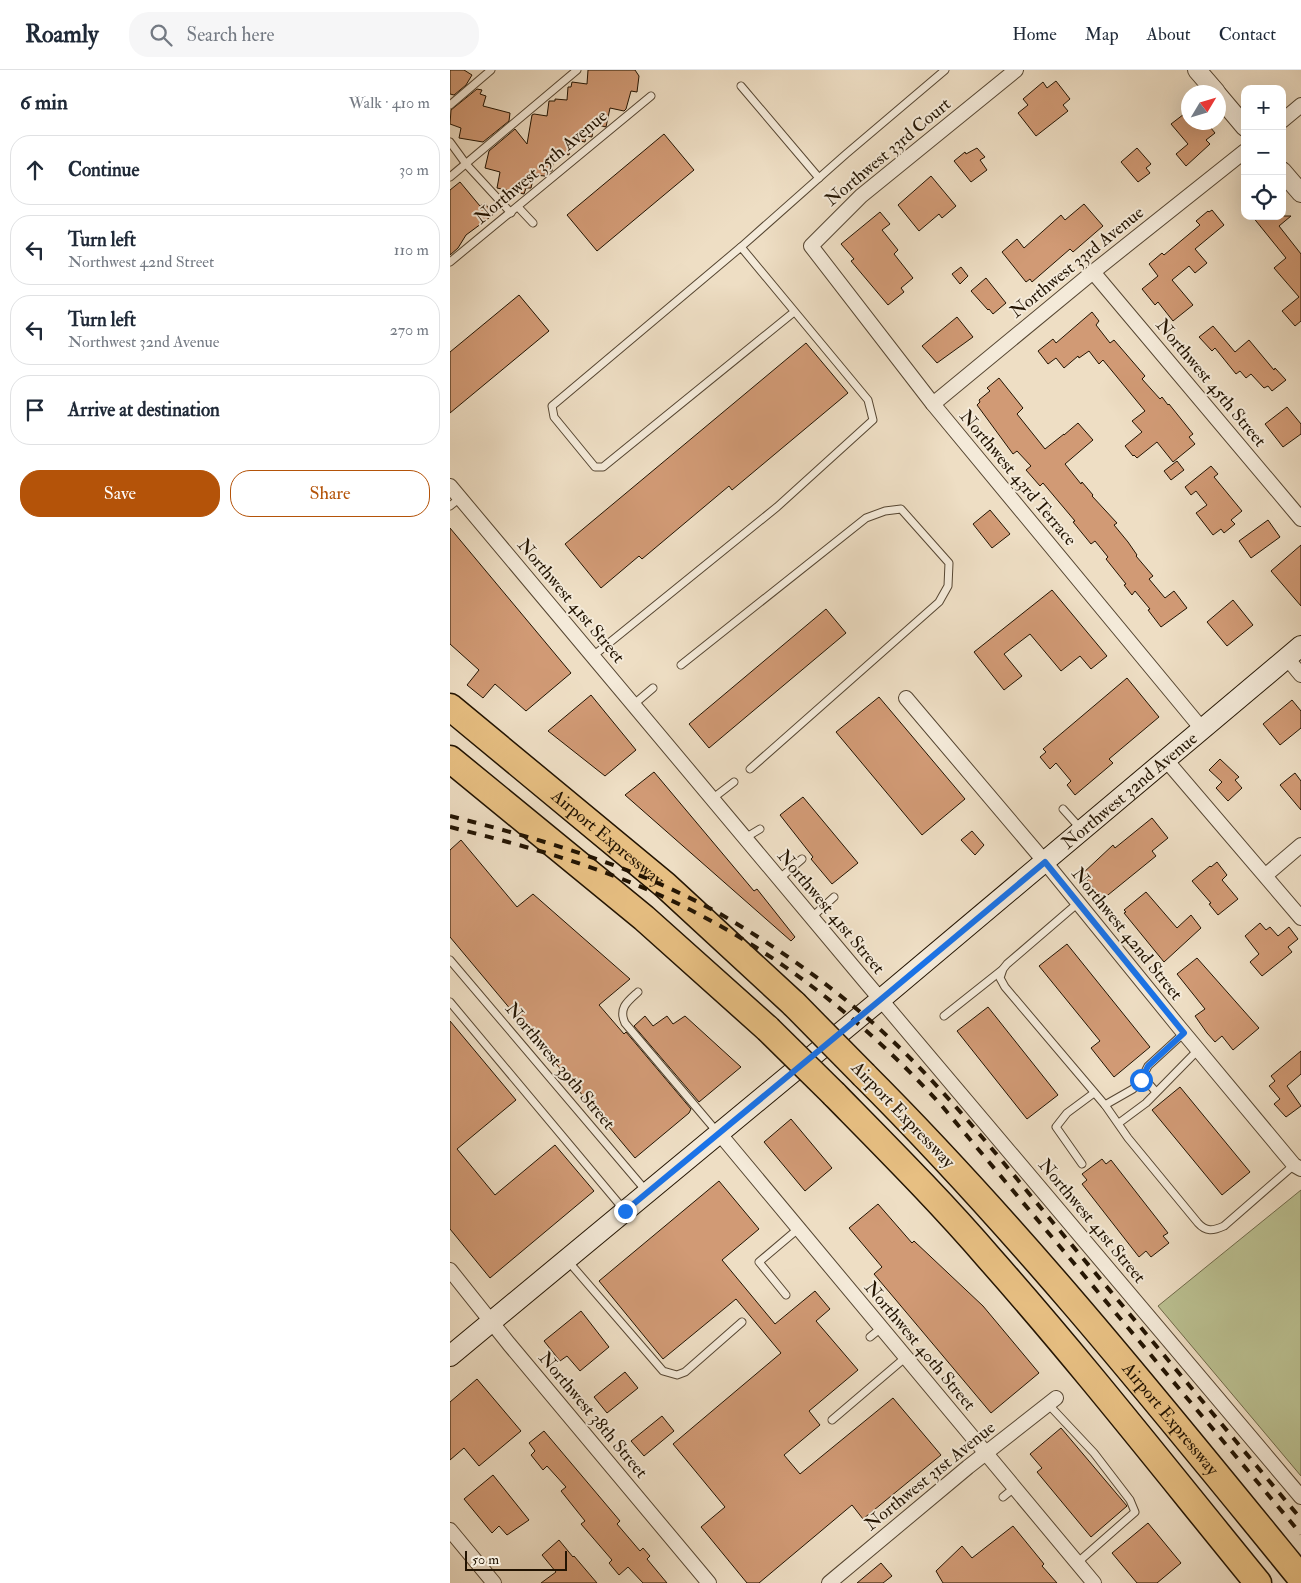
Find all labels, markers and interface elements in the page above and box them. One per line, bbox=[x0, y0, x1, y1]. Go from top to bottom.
search box bbox=[129, 12, 479, 57]
text: Roamly bbox=[25, 19, 99, 50]
icon: search bbox=[147, 21, 175, 49]
text: Search here bbox=[187, 23, 274, 47]
text: Home bbox=[1012, 23, 1057, 46]
text: Map bbox=[1085, 23, 1119, 46]
text: About bbox=[1147, 23, 1191, 46]
text: Contact bbox=[1219, 23, 1276, 46]
north arrow bbox=[1181, 85, 1226, 130]
map controls bbox=[1241, 85, 1286, 220]
button: + bbox=[1241, 85, 1286, 130]
text: 6 min bbox=[20, 89, 68, 116]
text: Walk · 410 m bbox=[349, 93, 430, 113]
street label: Northwest 33rd Court bbox=[820, 93, 956, 211]
street label: Northwest 35th Avenue bbox=[470, 104, 612, 229]
button: − bbox=[1241, 130, 1286, 175]
icon: ahead bbox=[21, 156, 49, 184]
text: Continue bbox=[68, 158, 139, 182]
text: 30 m bbox=[399, 160, 429, 180]
button: locate bbox=[1241, 175, 1286, 220]
street label: Northwest 33rd Avenue bbox=[1005, 201, 1149, 323]
text: Turn left bbox=[68, 228, 136, 252]
icon: left bbox=[21, 236, 49, 264]
text: 110 m bbox=[394, 240, 429, 260]
text: Northwest 42nd Street bbox=[68, 252, 214, 272]
text: Turn left bbox=[68, 308, 136, 332]
street label: Northwest 45th Street bbox=[1151, 314, 1271, 452]
icon: left bbox=[21, 316, 49, 344]
text: 270 m bbox=[390, 320, 429, 340]
text: Northwest 32nd Avenue bbox=[68, 332, 220, 352]
icon: arrive bbox=[21, 396, 49, 424]
text: Arrive at destination bbox=[68, 398, 220, 422]
street label: Northwest 43rd Terrace bbox=[954, 405, 1082, 551]
button: Save bbox=[20, 470, 220, 517]
button: Share bbox=[230, 470, 430, 517]
street label: Northwest 41st Street bbox=[512, 534, 630, 668]
street label: Northwest 32nd Avenue bbox=[1057, 726, 1202, 854]
street label: Airport Expressway bbox=[546, 784, 670, 892]
street label: Northwest 41st Street bbox=[772, 845, 890, 979]
street label: Northwest 42nd Street bbox=[1066, 863, 1188, 1005]
street label: Northwest 39th Street bbox=[500, 998, 620, 1134]
street label: Airport Expressway bbox=[846, 1056, 961, 1174]
route start bbox=[1130, 1069, 1153, 1092]
street label: Northwest 41st Street bbox=[1033, 1154, 1151, 1288]
route end bbox=[614, 1200, 637, 1223]
street label: Northwest 40th Street bbox=[859, 1277, 981, 1415]
street label: Northwest 38th Street bbox=[533, 1347, 653, 1483]
street label: Airport Expressway bbox=[1117, 1357, 1225, 1481]
street label: Northwest 31st Avenue bbox=[860, 1416, 1000, 1536]
scale bar bbox=[465, 1548, 568, 1571]
text: 50 m bbox=[472, 1551, 499, 1568]

